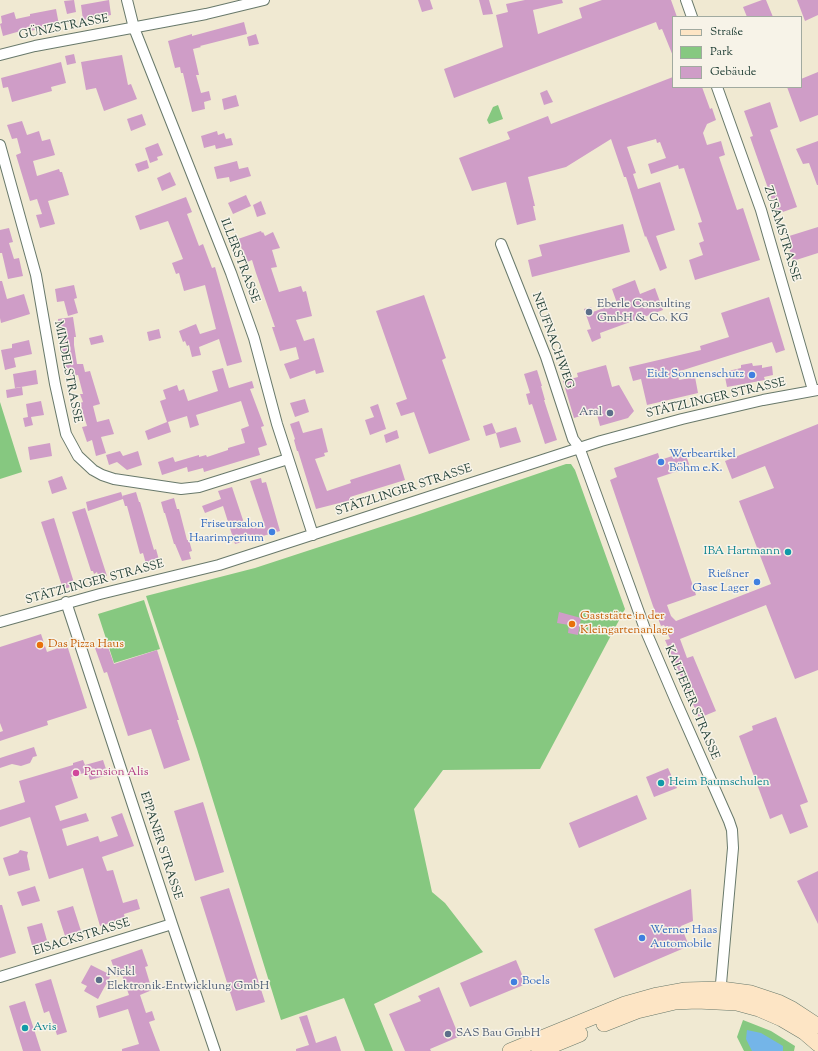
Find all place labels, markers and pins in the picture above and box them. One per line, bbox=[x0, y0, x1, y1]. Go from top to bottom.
place label: Eberle Consulting GmbH & Co. KG bbox=[597, 298, 691, 326]
marker: Eberle Consulting GmbH & Co. KG bbox=[584, 307, 594, 317]
place label: Eidt Sonnenschutz bbox=[647, 368, 744, 382]
marker: Eidt Sonnenschutz bbox=[747, 370, 757, 380]
place label: Aral bbox=[579, 406, 602, 420]
marker: Aral bbox=[605, 408, 615, 418]
place label: Werbeartikel Böhm e.K. bbox=[669, 448, 736, 476]
marker: Werbeartikel Böhm e.K. bbox=[656, 457, 666, 467]
place label: Friseursalon Haarimperium bbox=[189, 518, 264, 546]
marker: Friseursalon Haarimperium bbox=[267, 527, 277, 537]
place label: IBA Hartmann bbox=[703, 545, 780, 559]
marker: IBA Hartmann bbox=[783, 547, 793, 557]
place label: Rießner Gase Lager bbox=[692, 568, 749, 596]
marker: Rießner Gase Lager bbox=[752, 577, 762, 587]
place label: Gaststätte in der Kleingartenanlage bbox=[580, 610, 673, 638]
marker: Gaststätte in der Kleingartenanlage bbox=[567, 619, 577, 629]
place label: Das Pizza Haus bbox=[48, 638, 124, 652]
marker: Das Pizza Haus bbox=[35, 640, 45, 650]
place label: Pension Alis bbox=[84, 766, 148, 780]
marker: Pension Alis bbox=[71, 768, 81, 778]
place label: Heim Baumschulen bbox=[669, 776, 770, 790]
marker: Heim Baumschulen bbox=[656, 778, 666, 788]
place label: Werner Haas Automobile bbox=[650, 924, 717, 952]
marker: Werner Haas Automobile bbox=[637, 933, 647, 943]
place label: Nickl Elektronik-Entwicklung GmbH bbox=[107, 966, 269, 994]
marker: Nickl Elektronik-Entwicklung GmbH bbox=[94, 975, 104, 985]
place label: Boels bbox=[522, 975, 550, 989]
marker: Boels bbox=[509, 977, 519, 987]
place label: Avis bbox=[33, 1021, 56, 1035]
marker: Avis bbox=[20, 1023, 30, 1033]
place label: SAS Bau GmbH bbox=[456, 1027, 540, 1041]
marker: SAS Bau GmbH bbox=[443, 1029, 453, 1039]

